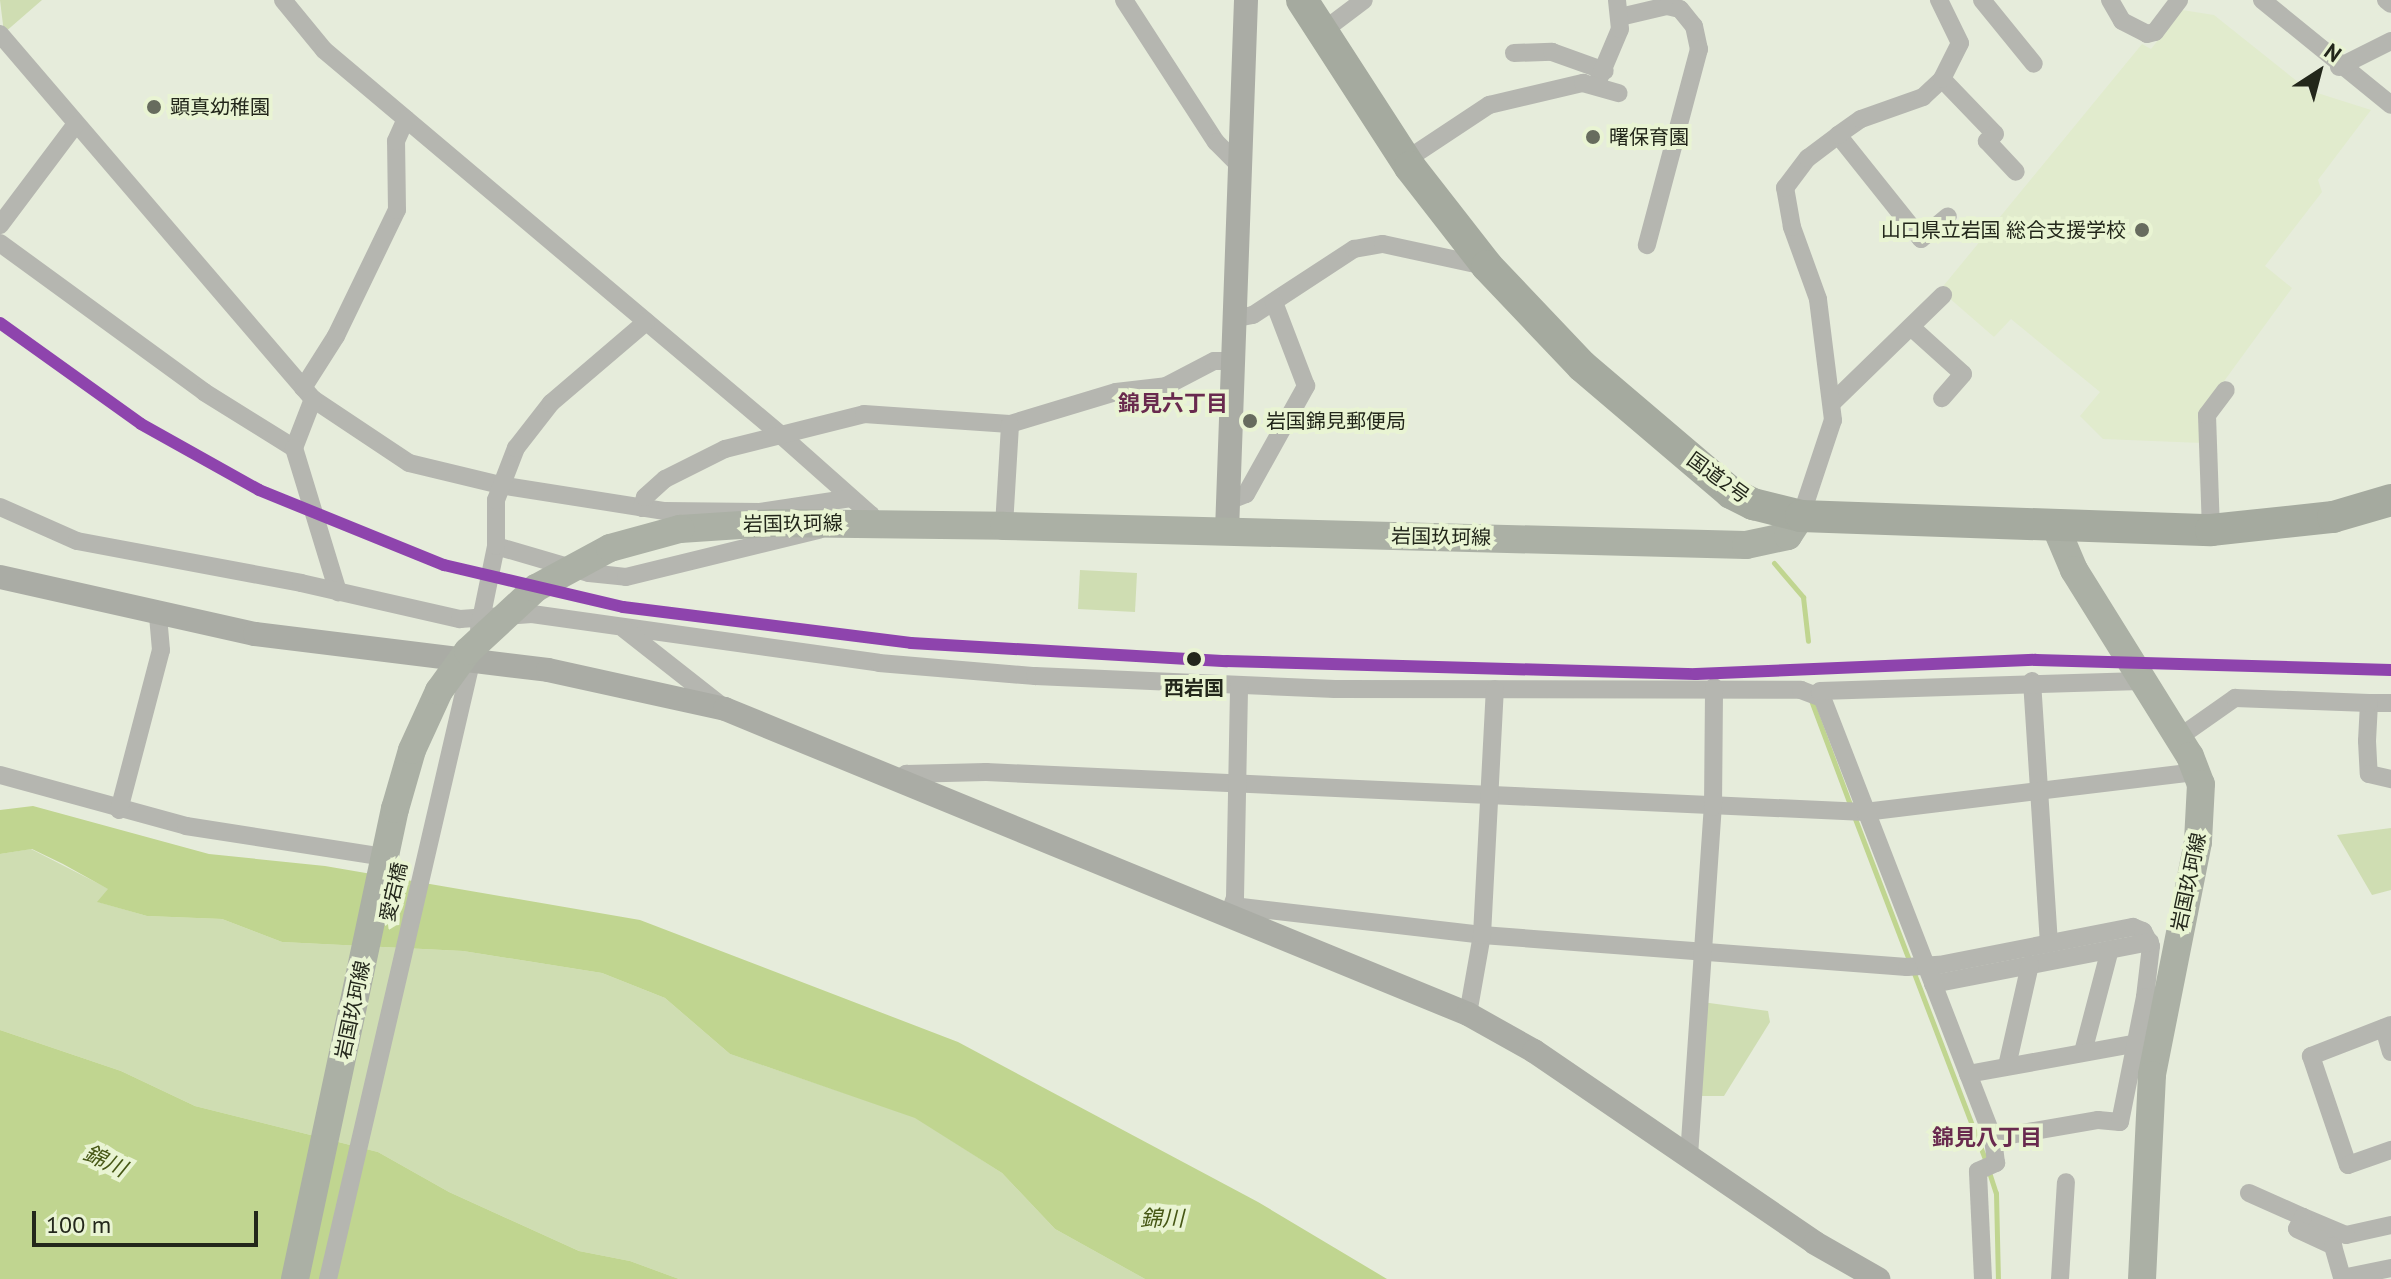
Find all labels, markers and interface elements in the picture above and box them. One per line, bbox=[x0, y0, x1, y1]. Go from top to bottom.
north arrow bbox=[2279, 32, 2359, 112]
text: N bbox=[2319, 37, 2347, 68]
place label: 顕真幼稚園 bbox=[170, 95, 270, 119]
marker: 顕真幼稚園 bbox=[145, 98, 163, 116]
place label: 曙保育園 bbox=[1609, 125, 1689, 149]
marker: 曙保育園 bbox=[1584, 128, 1602, 146]
place label: 山口県立岩国 総合支援学校 bbox=[1881, 218, 2126, 242]
marker: 山口県立岩国 総合支援学校 bbox=[2133, 221, 2151, 239]
district label: 錦見六丁目 bbox=[1118, 391, 1228, 417]
place label: 岩国錦見郵便局 bbox=[1266, 409, 1406, 433]
marker: 岩国錦見郵便局 bbox=[1241, 412, 1259, 430]
street label: 国道2号 bbox=[1682, 447, 1754, 509]
street label: 岩国玖珂線 bbox=[743, 511, 843, 537]
street label: 岩国玖珂線 bbox=[1391, 524, 1491, 550]
marker: 西岩国 bbox=[1181, 646, 1207, 672]
place label: 西岩国 bbox=[1164, 676, 1224, 700]
street label: 岩国玖珂線 bbox=[2167, 831, 2211, 933]
street label: 愛宕橋 bbox=[376, 860, 412, 924]
street label: 岩国玖珂線 bbox=[331, 959, 375, 1061]
district label: 錦見八丁目 bbox=[1932, 1125, 2042, 1151]
water label: 錦川 bbox=[79, 1140, 131, 1182]
scale bar bbox=[36, 1195, 262, 1245]
water label: 錦川 bbox=[1140, 1206, 1184, 1232]
text: 100 m bbox=[46, 1209, 111, 1240]

